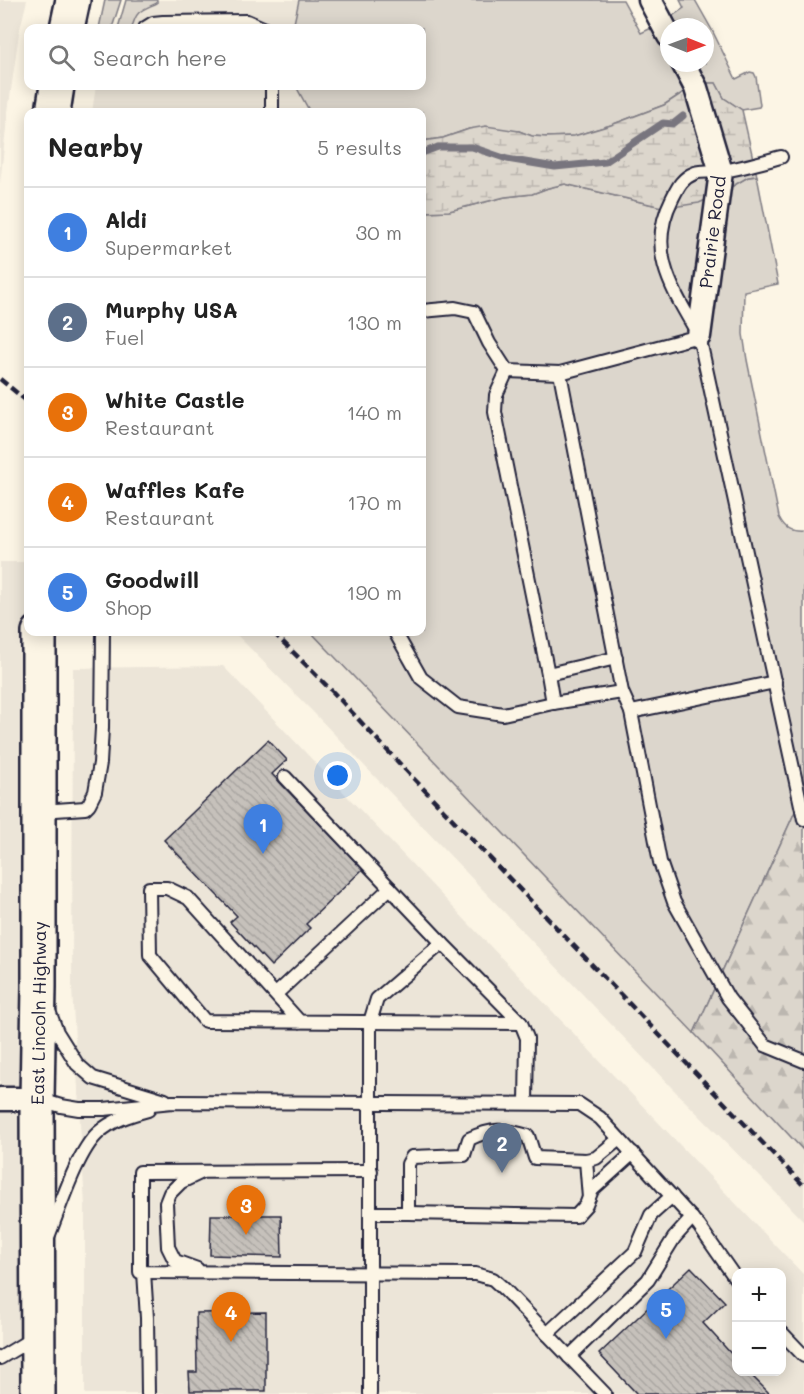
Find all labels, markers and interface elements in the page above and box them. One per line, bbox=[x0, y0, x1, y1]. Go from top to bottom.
north arrow bbox=[660, 18, 714, 72]
search box bbox=[24, 24, 426, 90]
icon: search bbox=[45, 41, 78, 74]
text: Search here bbox=[93, 43, 227, 72]
text: Nearby bbox=[48, 130, 143, 164]
text: 5 results bbox=[317, 134, 402, 160]
street label: Prairie Road bbox=[693, 174, 731, 290]
text: Aldi bbox=[105, 205, 148, 234]
text: 1 bbox=[63, 219, 72, 245]
text: 30 m bbox=[356, 219, 402, 245]
text: Supermarket bbox=[105, 234, 232, 260]
text: Murphy USA bbox=[105, 295, 238, 324]
text: 2 bbox=[62, 309, 73, 335]
text: 130 m bbox=[347, 309, 402, 335]
text: Fuel bbox=[105, 324, 145, 350]
text: White Castle bbox=[105, 385, 245, 414]
text: 3 bbox=[62, 399, 74, 425]
text: 140 m bbox=[347, 399, 402, 425]
text: Restaurant bbox=[105, 414, 215, 440]
text: Waffles Kafe bbox=[105, 475, 245, 504]
text: 4 bbox=[61, 489, 74, 515]
text: 170 m bbox=[347, 489, 402, 515]
text: Restaurant bbox=[105, 504, 215, 530]
text: Goodwill bbox=[105, 565, 199, 594]
text: 5 bbox=[62, 579, 73, 605]
text: 190 m bbox=[347, 579, 402, 605]
text: Shop bbox=[105, 594, 152, 620]
your location bbox=[323, 761, 352, 790]
pin: 1 bbox=[244, 804, 282, 854]
street label: East Lincoln Highway bbox=[25, 921, 51, 1105]
pin: 2 bbox=[482, 1124, 522, 1173]
pin: 3 bbox=[226, 1186, 266, 1235]
map controls bbox=[732, 1268, 786, 1376]
button: + bbox=[732, 1268, 786, 1322]
pin: 5 bbox=[646, 1290, 686, 1339]
pin: 4 bbox=[212, 1292, 250, 1342]
button: − bbox=[732, 1322, 786, 1376]

